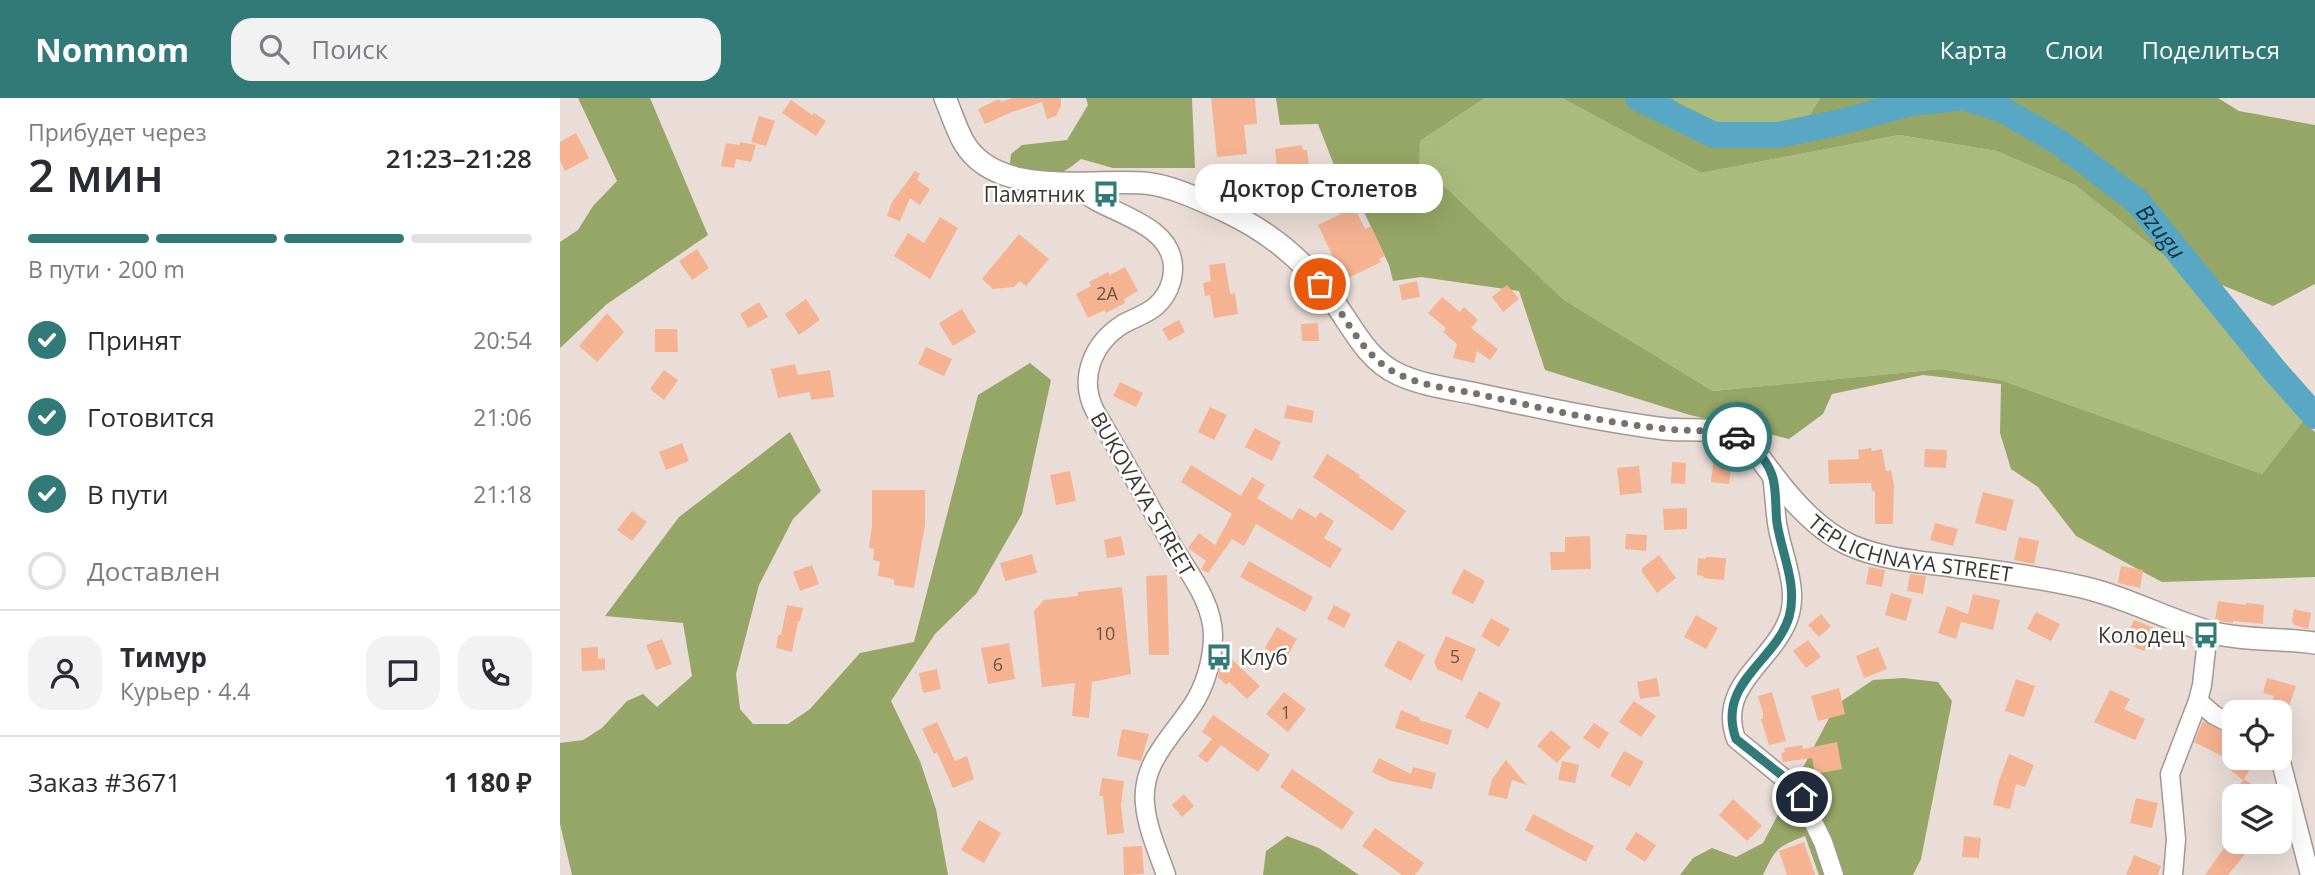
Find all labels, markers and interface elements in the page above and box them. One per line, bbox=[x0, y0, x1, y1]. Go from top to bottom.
search box bbox=[231, 18, 721, 81]
text: Nomnom bbox=[35, 27, 189, 72]
icon: search bbox=[255, 30, 293, 68]
text: Поиск bbox=[311, 31, 388, 67]
text: Карта bbox=[1940, 33, 2007, 66]
text: Слои bbox=[2045, 33, 2104, 66]
text: Поделиться bbox=[2142, 33, 2280, 66]
text: Прибудет через bbox=[28, 116, 207, 148]
text: 21:23–21:28 bbox=[386, 140, 532, 176]
text: 2 мин bbox=[28, 143, 164, 205]
callout: Доктор Столетов bbox=[1196, 165, 1444, 214]
text: Доктор Столетов bbox=[1220, 172, 1418, 204]
bus stop icon: Памятник bbox=[1091, 179, 1121, 209]
place label: Памятник bbox=[984, 180, 1085, 208]
water label: Bzugu bbox=[2129, 197, 2194, 265]
text: В пути · 200 m bbox=[28, 253, 185, 285]
pin bbox=[1290, 254, 1350, 314]
icon: bag bbox=[1301, 265, 1339, 303]
house number: 2А bbox=[1096, 281, 1118, 305]
icon: check bbox=[28, 321, 66, 359]
text: Принят bbox=[87, 322, 181, 358]
text: 20:54 bbox=[473, 324, 532, 356]
icon: check bbox=[28, 398, 66, 436]
text: Готовится bbox=[87, 399, 215, 435]
text: 21:06 bbox=[473, 401, 532, 433]
courier bbox=[1702, 402, 1772, 472]
street label: BUKOVAYA STREET bbox=[1085, 407, 1202, 582]
icon: car bbox=[1718, 418, 1756, 456]
icon: check bbox=[28, 475, 66, 513]
text: В пути bbox=[87, 476, 168, 512]
text: 21:18 bbox=[473, 478, 532, 510]
street label: TEPLICHNAYA STREET bbox=[1802, 508, 2015, 588]
text: Доставлен bbox=[87, 553, 220, 589]
bus stop icon: Колодец bbox=[2191, 620, 2221, 650]
house number: 10 bbox=[1095, 621, 1115, 645]
place label: Колодец bbox=[2098, 621, 2185, 649]
button: person bbox=[28, 636, 102, 710]
button: chat bbox=[366, 636, 440, 710]
button: phone bbox=[458, 636, 532, 710]
text: Тимур bbox=[120, 639, 207, 675]
bus stop icon: Клуб bbox=[1204, 642, 1234, 672]
place label: Клуб bbox=[1240, 643, 1288, 671]
house number: 5 bbox=[1450, 644, 1460, 668]
house number: 6 bbox=[993, 652, 1003, 676]
text: Курьер · 4.4 bbox=[120, 675, 251, 707]
house number: 1 bbox=[1281, 700, 1291, 724]
map controls bbox=[2222, 700, 2292, 854]
button: locate bbox=[2222, 700, 2292, 770]
text: Заказ #3671 bbox=[28, 764, 181, 800]
text: 1 180 ₽ bbox=[444, 764, 532, 800]
pin bbox=[1772, 767, 1832, 827]
icon: home bbox=[1783, 778, 1821, 816]
button: layers bbox=[2222, 784, 2292, 854]

